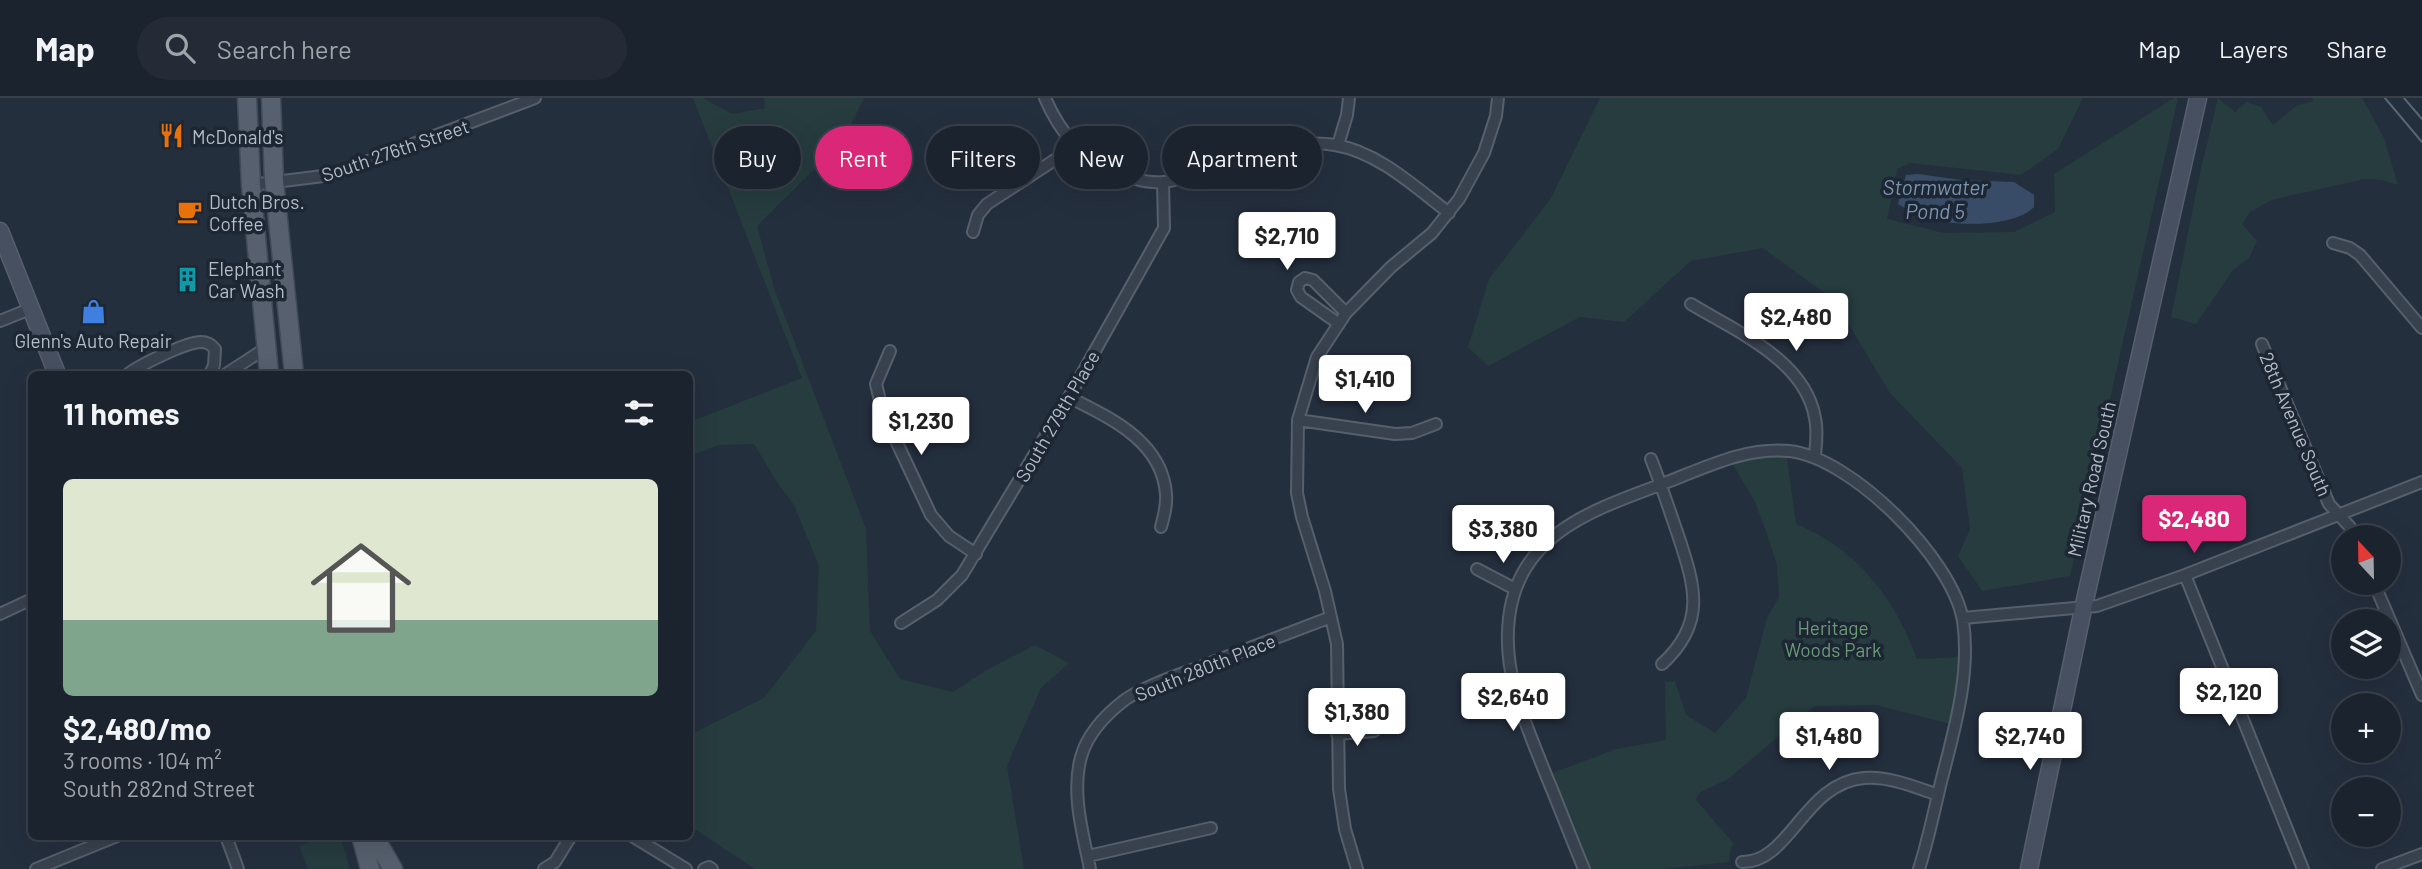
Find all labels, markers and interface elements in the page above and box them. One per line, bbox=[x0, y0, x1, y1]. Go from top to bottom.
search box bbox=[137, 17, 627, 80]
text: Map bbox=[35, 28, 95, 68]
icon: search bbox=[161, 29, 199, 67]
text: Search here bbox=[217, 33, 352, 64]
text: Map bbox=[2138, 34, 2181, 63]
text: Layers bbox=[2219, 34, 2288, 63]
text: Share bbox=[2326, 34, 2387, 63]
street label: South 276th Street bbox=[318, 114, 472, 186]
restaurant icon: McDonald's bbox=[158, 122, 186, 150]
place label: McDonald's bbox=[192, 125, 283, 148]
chip: Buy bbox=[714, 126, 801, 189]
chip: Rent bbox=[815, 126, 912, 189]
chip: Filters bbox=[926, 126, 1040, 189]
chip: New bbox=[1054, 126, 1148, 189]
chip: Apartment bbox=[1162, 126, 1322, 189]
water label: Stormwater Pond 5 bbox=[1883, 174, 1988, 223]
place label: Dutch Bros. Coffee bbox=[209, 190, 305, 235]
cafe icon: Dutch Bros. Coffee bbox=[175, 198, 203, 226]
pin: $2,710 bbox=[1230, 212, 1344, 272]
text: $2,710 bbox=[1255, 221, 1319, 249]
place label: Elephant Car Wash bbox=[208, 257, 285, 302]
building icon: Elephant Car Wash bbox=[174, 265, 202, 293]
pin: $2,480 bbox=[1739, 294, 1853, 353]
shop icon: Glenn's Auto Repair bbox=[79, 298, 107, 326]
text: $2,480 bbox=[1760, 302, 1832, 330]
place label: Glenn's Auto Repair bbox=[14, 329, 172, 352]
street label: South 279th Place bbox=[1010, 346, 1104, 486]
street label: 28th Avenue South bbox=[2255, 349, 2337, 499]
pin: $1,410 bbox=[1308, 356, 1422, 415]
text: $1,410 bbox=[1335, 364, 1395, 392]
icon: filters bbox=[620, 394, 658, 432]
text: 11 homes bbox=[63, 395, 180, 431]
pin: $1,230 bbox=[864, 398, 978, 457]
street label: Military Road South bbox=[2062, 399, 2120, 559]
text: $1,230 bbox=[888, 406, 954, 434]
pin: $2,480 bbox=[2137, 496, 2251, 555]
text: $2,480 bbox=[2158, 504, 2230, 532]
pin: $3,380 bbox=[1446, 505, 1560, 565]
text: $3,380 bbox=[1468, 514, 1538, 542]
icon: home bbox=[298, 525, 424, 651]
north arrow bbox=[2331, 525, 2401, 595]
map controls bbox=[2331, 525, 2401, 847]
button: layers bbox=[2331, 609, 2401, 679]
park label: Heritage Woods Park bbox=[1784, 616, 1882, 661]
street label: South 280th Place bbox=[1131, 628, 1279, 706]
pin: $2,120 bbox=[2172, 668, 2286, 728]
pin: $2,640 bbox=[1456, 674, 1570, 733]
text: $2,120 bbox=[2196, 677, 2262, 705]
text: $2,640 bbox=[1477, 682, 1549, 710]
pin: $1,380 bbox=[1300, 688, 1414, 748]
button: + bbox=[2331, 693, 2401, 763]
text: $1,380 bbox=[1324, 697, 1390, 725]
text: $2,480/mo bbox=[63, 710, 211, 746]
pin: $1,480 bbox=[1772, 712, 1886, 772]
pin: $2,740 bbox=[1973, 712, 2087, 772]
text: $1,480 bbox=[1796, 721, 1862, 749]
text: $2,740 bbox=[1995, 721, 2065, 749]
text: 3 rooms · 104 m² bbox=[63, 746, 222, 774]
text: South 282nd Street bbox=[63, 774, 256, 802]
button: − bbox=[2331, 777, 2401, 847]

